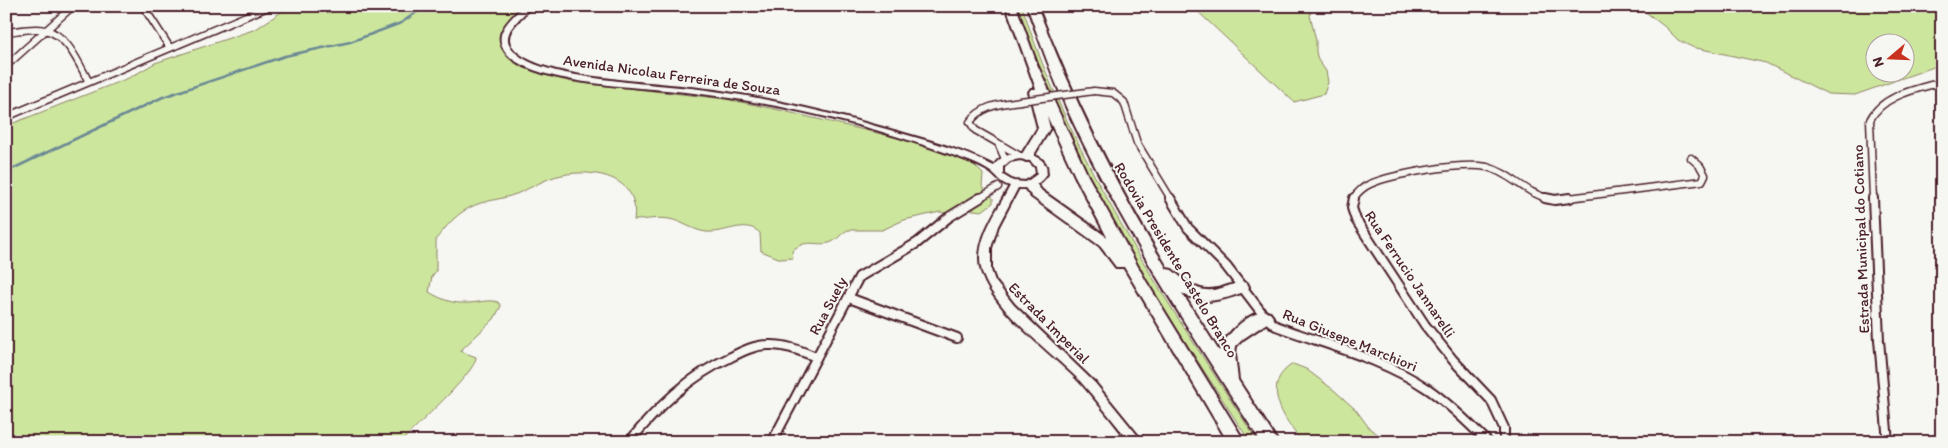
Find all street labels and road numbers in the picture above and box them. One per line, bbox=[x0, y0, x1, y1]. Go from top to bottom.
street label: Avenida Nicolau Ferreira de Souza bbox=[562, 51, 782, 99]
street label: Estrada Municipal do Cotiano bbox=[1849, 144, 1873, 334]
street label: Rodovia Presidente Castelo Branco bbox=[1110, 159, 1242, 361]
street label: Rua Ferrucio Jannarelli bbox=[1361, 207, 1459, 341]
street label: Rua Suely bbox=[805, 274, 851, 338]
street label: Estrada Imperial bbox=[1005, 279, 1094, 368]
street label: Rua Giusepe Marchiori bbox=[1280, 305, 1420, 375]

